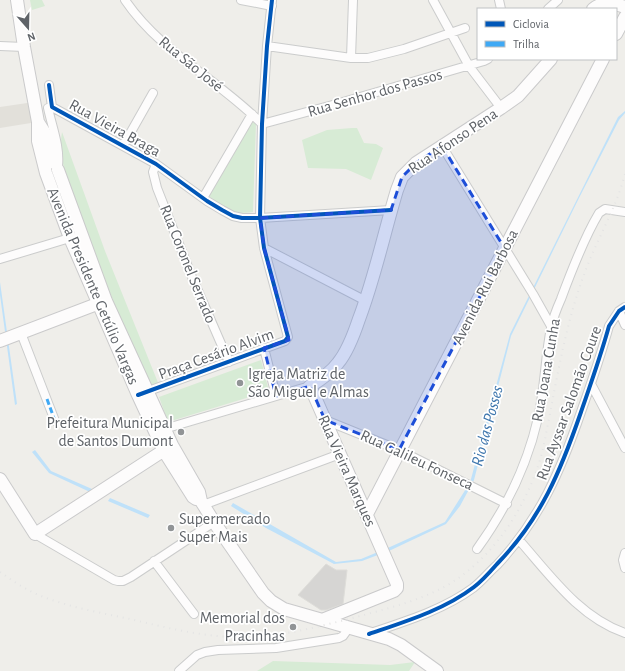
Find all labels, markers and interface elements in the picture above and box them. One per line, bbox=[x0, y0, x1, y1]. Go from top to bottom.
north arrow bbox=[8, 8, 48, 48]
legend bbox=[477, 8, 617, 60]
text: Ciclovia bbox=[513, 18, 549, 30]
text: N bbox=[26, 30, 37, 43]
street label: Rua São José bbox=[156, 33, 226, 95]
text: Trilha bbox=[513, 38, 540, 50]
street label: Rua Senhor dos Passos bbox=[306, 66, 444, 120]
street label: Rua Vieira Braga bbox=[67, 96, 163, 160]
street label: Rua Afonso Pena bbox=[406, 105, 500, 177]
street label: Avenida Presidente Getúlio Vargas bbox=[44, 185, 142, 387]
street label: Rua Coronel Serrado bbox=[157, 203, 219, 325]
street label: Avenida Rui Barbosa bbox=[449, 227, 521, 347]
street label: Rua Joana Cunha bbox=[529, 317, 563, 423]
street label: Rua Ayssar Salomão Coure bbox=[534, 324, 605, 483]
street label: Praça Cesário Alvim bbox=[156, 326, 276, 382]
place label: Igreja Matriz de São Miguel e Almas bbox=[248, 366, 369, 400]
marker: Igreja Matriz de São Miguel e Almas bbox=[235, 378, 245, 388]
water label: Rio das Posses bbox=[468, 383, 506, 468]
street label: Rua Vieira Marques bbox=[315, 413, 379, 529]
place label: Prefeitura Municipal de Santos Dumont bbox=[46, 415, 173, 449]
marker: Prefeitura Municipal de Santos Dumont bbox=[176, 427, 186, 437]
street label: Rua Galileu Fonseca bbox=[358, 427, 476, 493]
place label: Supermercado Super Mais bbox=[179, 511, 270, 545]
marker: Supermercado Super Mais bbox=[166, 523, 176, 533]
place label: Memorial dos Pracinhas bbox=[200, 610, 285, 644]
marker: Memorial dos Pracinhas bbox=[288, 622, 298, 632]

